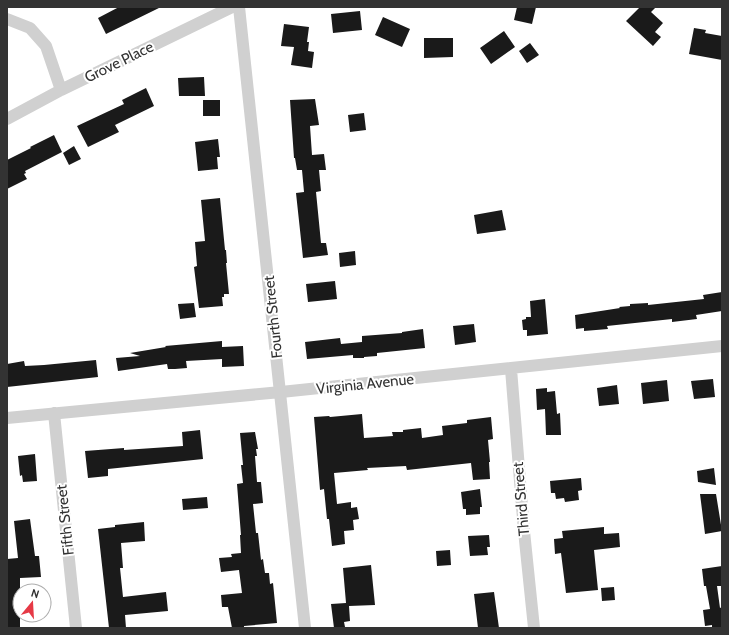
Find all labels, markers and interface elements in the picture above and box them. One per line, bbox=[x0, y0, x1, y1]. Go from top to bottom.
street label: Grove Place bbox=[82, 37, 157, 86]
street label: Fourth Street bbox=[260, 275, 286, 359]
street label: Virginia Avenue bbox=[315, 370, 415, 398]
street label: Third Street bbox=[509, 461, 533, 537]
street label: Fifth Street bbox=[52, 484, 78, 556]
north arrow bbox=[12, 583, 52, 623]
text: N bbox=[29, 586, 41, 601]

